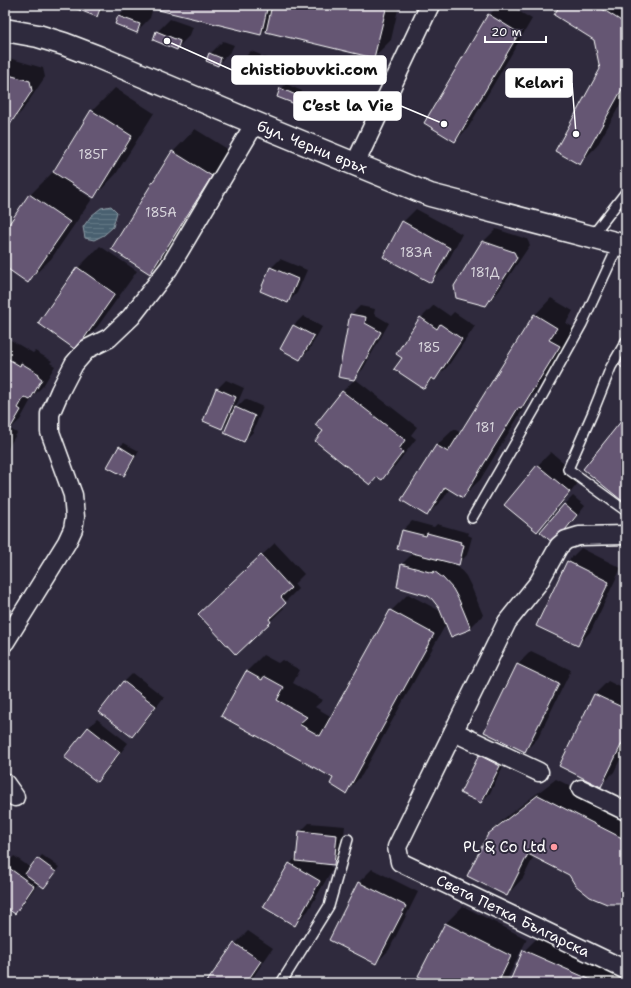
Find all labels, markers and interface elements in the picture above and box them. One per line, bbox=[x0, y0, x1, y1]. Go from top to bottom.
scale bar bbox=[485, 18, 546, 44]
text: 20 m bbox=[491, 24, 522, 40]
callout: chistiobuvki.com bbox=[232, 56, 386, 84]
text: chistiobuvki.com bbox=[240, 59, 378, 80]
callout: Kelari bbox=[506, 69, 572, 97]
text: Kelari bbox=[514, 72, 564, 93]
callout: C’est la Vie bbox=[294, 92, 401, 120]
text: C’est la Vie bbox=[302, 95, 394, 116]
street label: бул. Черни връх bbox=[254, 116, 370, 178]
house number: 185Г bbox=[79, 146, 108, 163]
house number: 185А bbox=[145, 204, 177, 221]
house number: 183А bbox=[400, 244, 432, 261]
house number: 181Д bbox=[470, 264, 500, 281]
house number: 185 bbox=[418, 339, 440, 356]
house number: 181 bbox=[475, 419, 495, 436]
place label: PL & Co Ltd bbox=[463, 837, 546, 857]
marker: PL & Co Ltd bbox=[549, 842, 559, 852]
street label: Света Петка Българска bbox=[433, 870, 594, 962]

